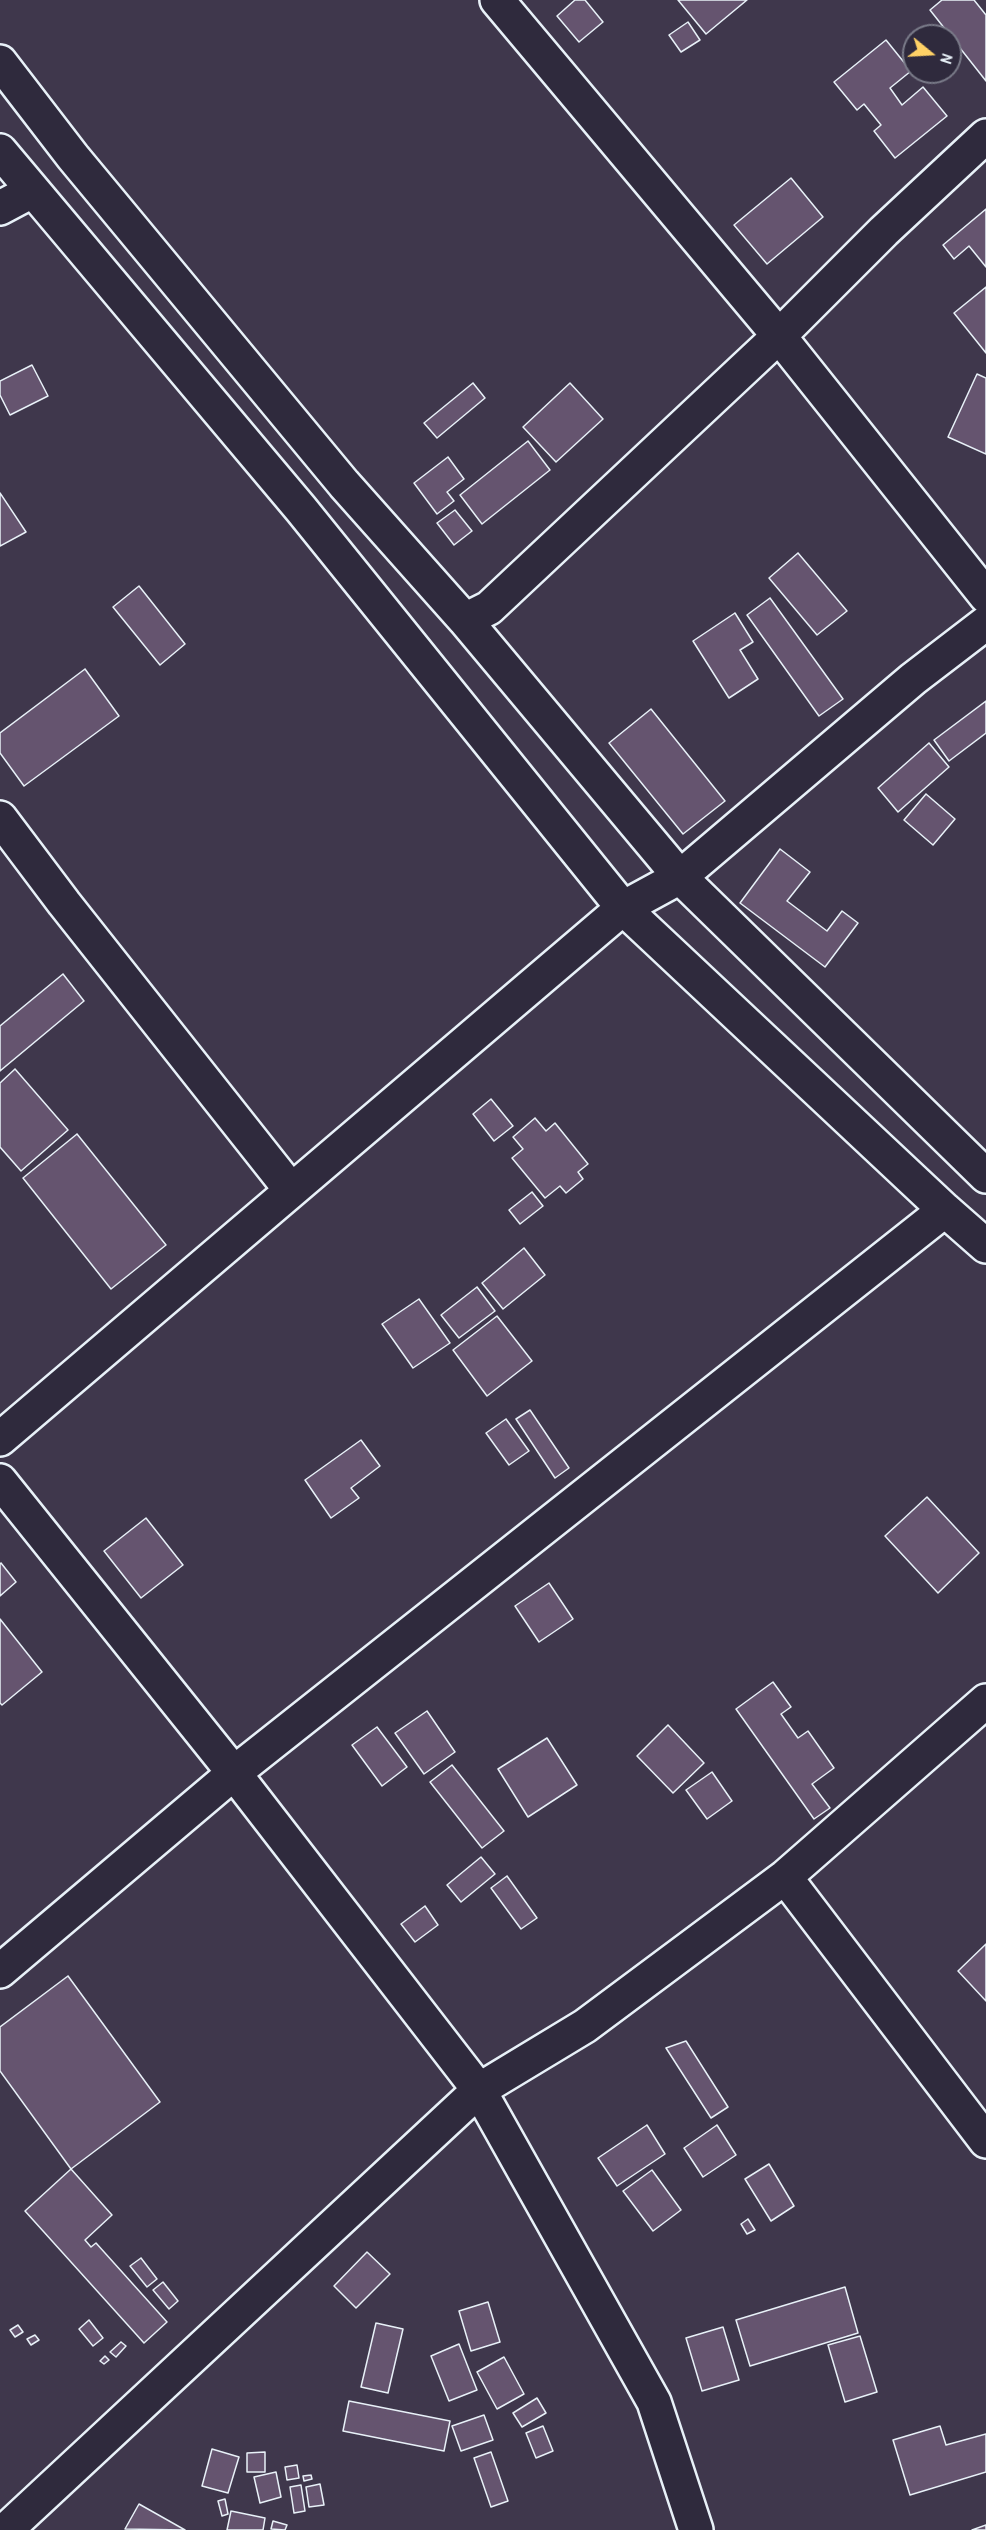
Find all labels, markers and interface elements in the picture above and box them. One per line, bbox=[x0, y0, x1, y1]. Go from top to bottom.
north arrow bbox=[902, 24, 962, 84]
text: N bbox=[935, 51, 959, 66]

